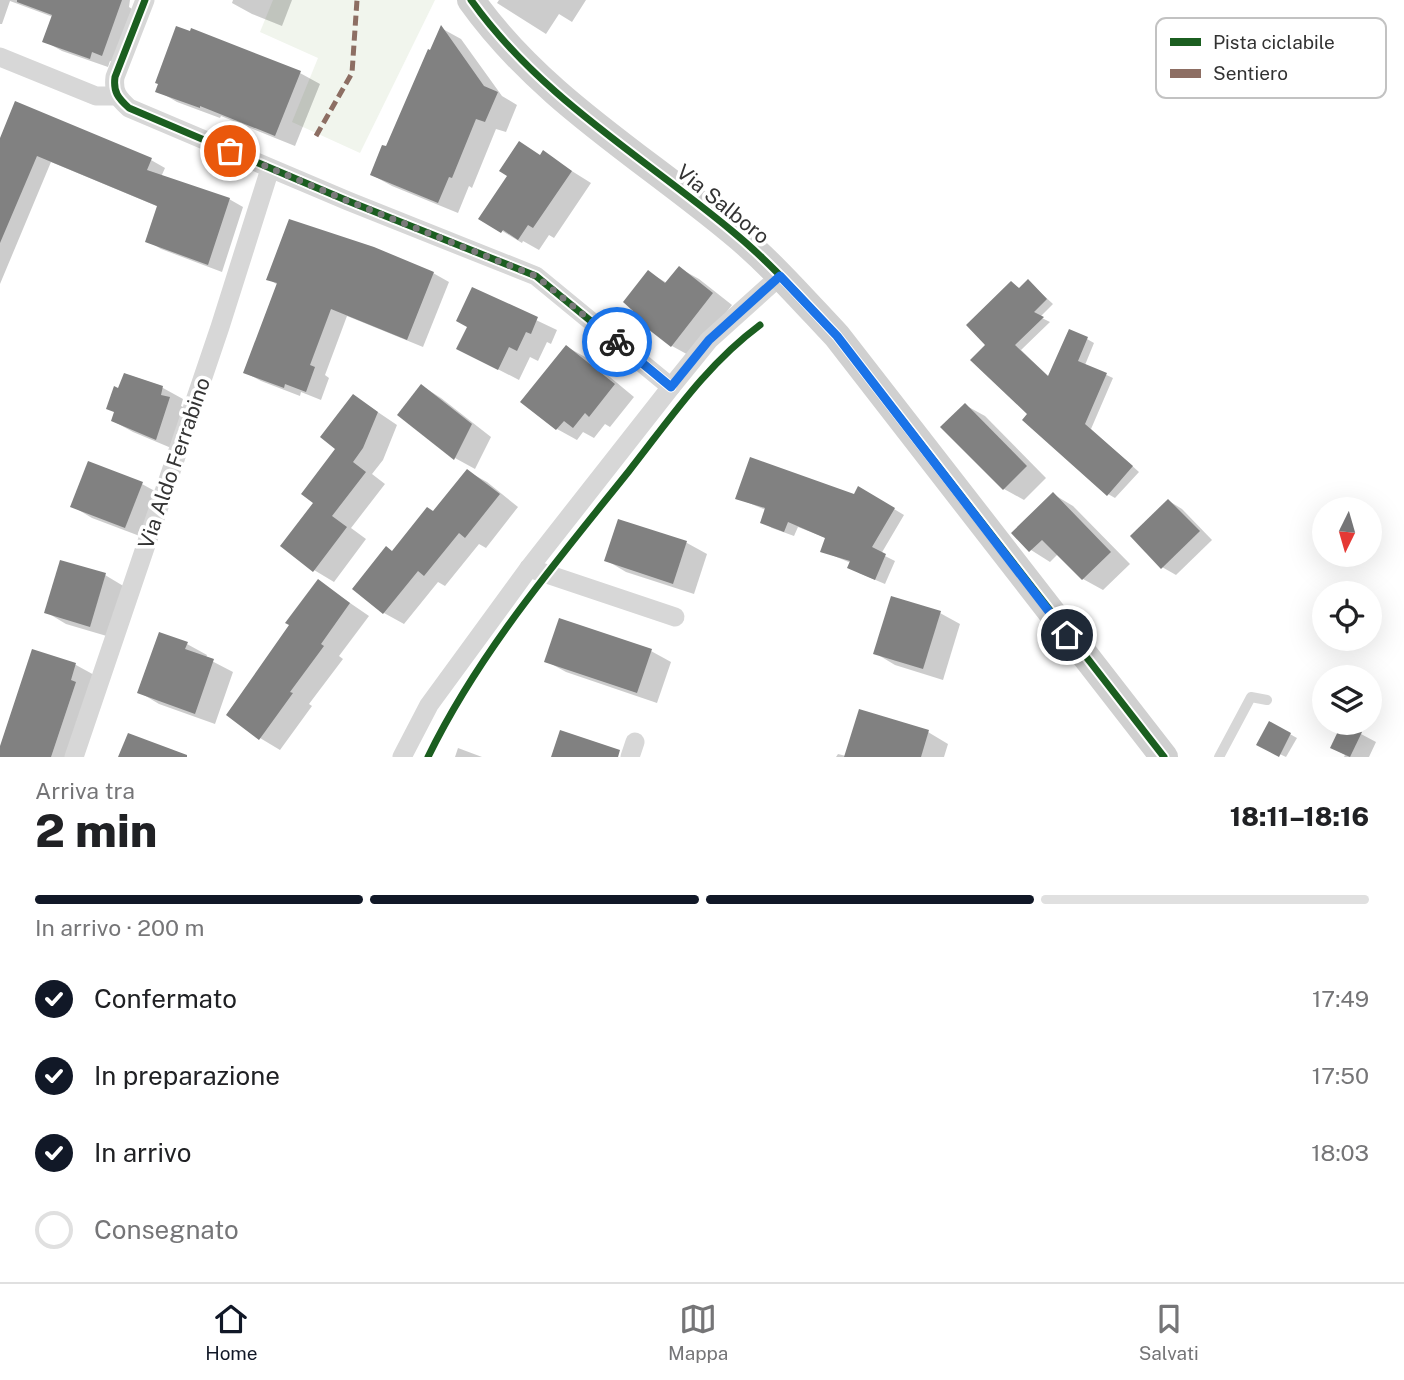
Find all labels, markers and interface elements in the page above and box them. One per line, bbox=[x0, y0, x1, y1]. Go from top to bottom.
legend bbox=[1156, 18, 1386, 98]
text: Pista ciclabile bbox=[1213, 31, 1335, 53]
text: Sentiero bbox=[1213, 62, 1288, 84]
pin bbox=[200, 121, 260, 181]
icon: bag bbox=[211, 132, 249, 170]
street label: Via Salboro bbox=[672, 159, 774, 249]
courier bbox=[582, 307, 652, 377]
icon: bike bbox=[598, 323, 636, 361]
street label: Via Aldo Ferrabino bbox=[133, 374, 215, 552]
north arrow bbox=[1312, 497, 1382, 567]
map controls bbox=[1312, 497, 1382, 735]
button: locate bbox=[1312, 581, 1382, 651]
pin bbox=[1037, 605, 1097, 665]
icon: home bbox=[1048, 616, 1086, 654]
button: layers bbox=[1312, 665, 1382, 735]
text: Arriva tra bbox=[35, 777, 135, 804]
text: 18:11–18:16 bbox=[1230, 801, 1369, 832]
text: 2 min bbox=[35, 803, 157, 857]
text: In arrivo · 200 m bbox=[35, 914, 205, 941]
icon: check bbox=[35, 980, 73, 1018]
text: Confermato bbox=[94, 983, 237, 1014]
text: 17:49 bbox=[1312, 985, 1369, 1012]
icon: check bbox=[35, 1057, 73, 1095]
text: In preparazione bbox=[94, 1060, 280, 1091]
text: 17:50 bbox=[1312, 1062, 1369, 1089]
icon: check bbox=[35, 1134, 73, 1172]
text: In arrivo bbox=[94, 1137, 191, 1168]
text: 18:03 bbox=[1311, 1139, 1369, 1166]
text: Consegnato bbox=[94, 1214, 239, 1245]
tab: Home bbox=[205, 1300, 258, 1364]
tab: Mappa bbox=[668, 1300, 728, 1364]
tab: Salvati bbox=[1139, 1300, 1199, 1364]

